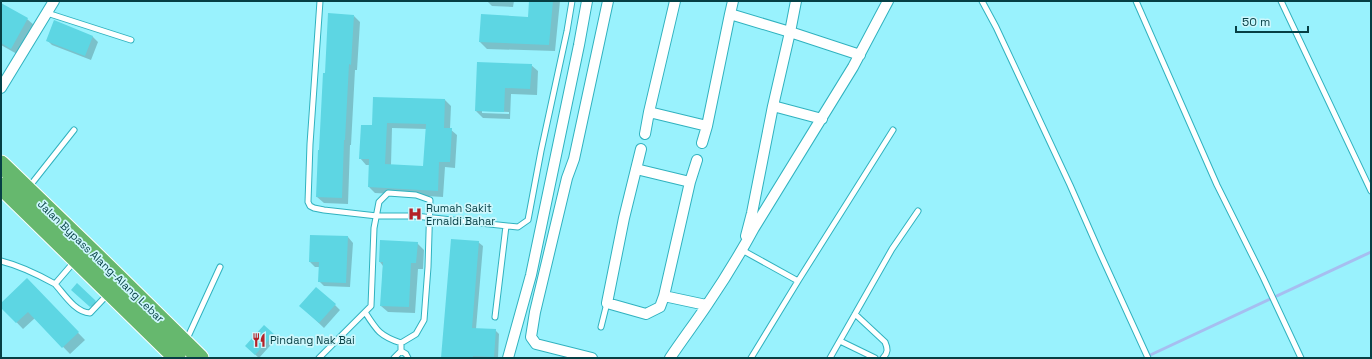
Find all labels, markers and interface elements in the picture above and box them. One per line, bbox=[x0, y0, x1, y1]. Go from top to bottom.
scale bar bbox=[1236, 8, 1308, 34]
text: 50 m bbox=[1242, 14, 1270, 30]
street label: Jalan Bypass Alang-Alang Lebar bbox=[35, 197, 167, 325]
place label: Rumah Sakit Ernaldi Bahar bbox=[426, 201, 496, 228]
hospital icon: Rumah Sakit Ernaldi Bahar bbox=[407, 206, 423, 222]
restaurant icon: Pindang Nak Bai bbox=[251, 332, 267, 348]
place label: Pindang Nak Bai bbox=[270, 333, 355, 347]

